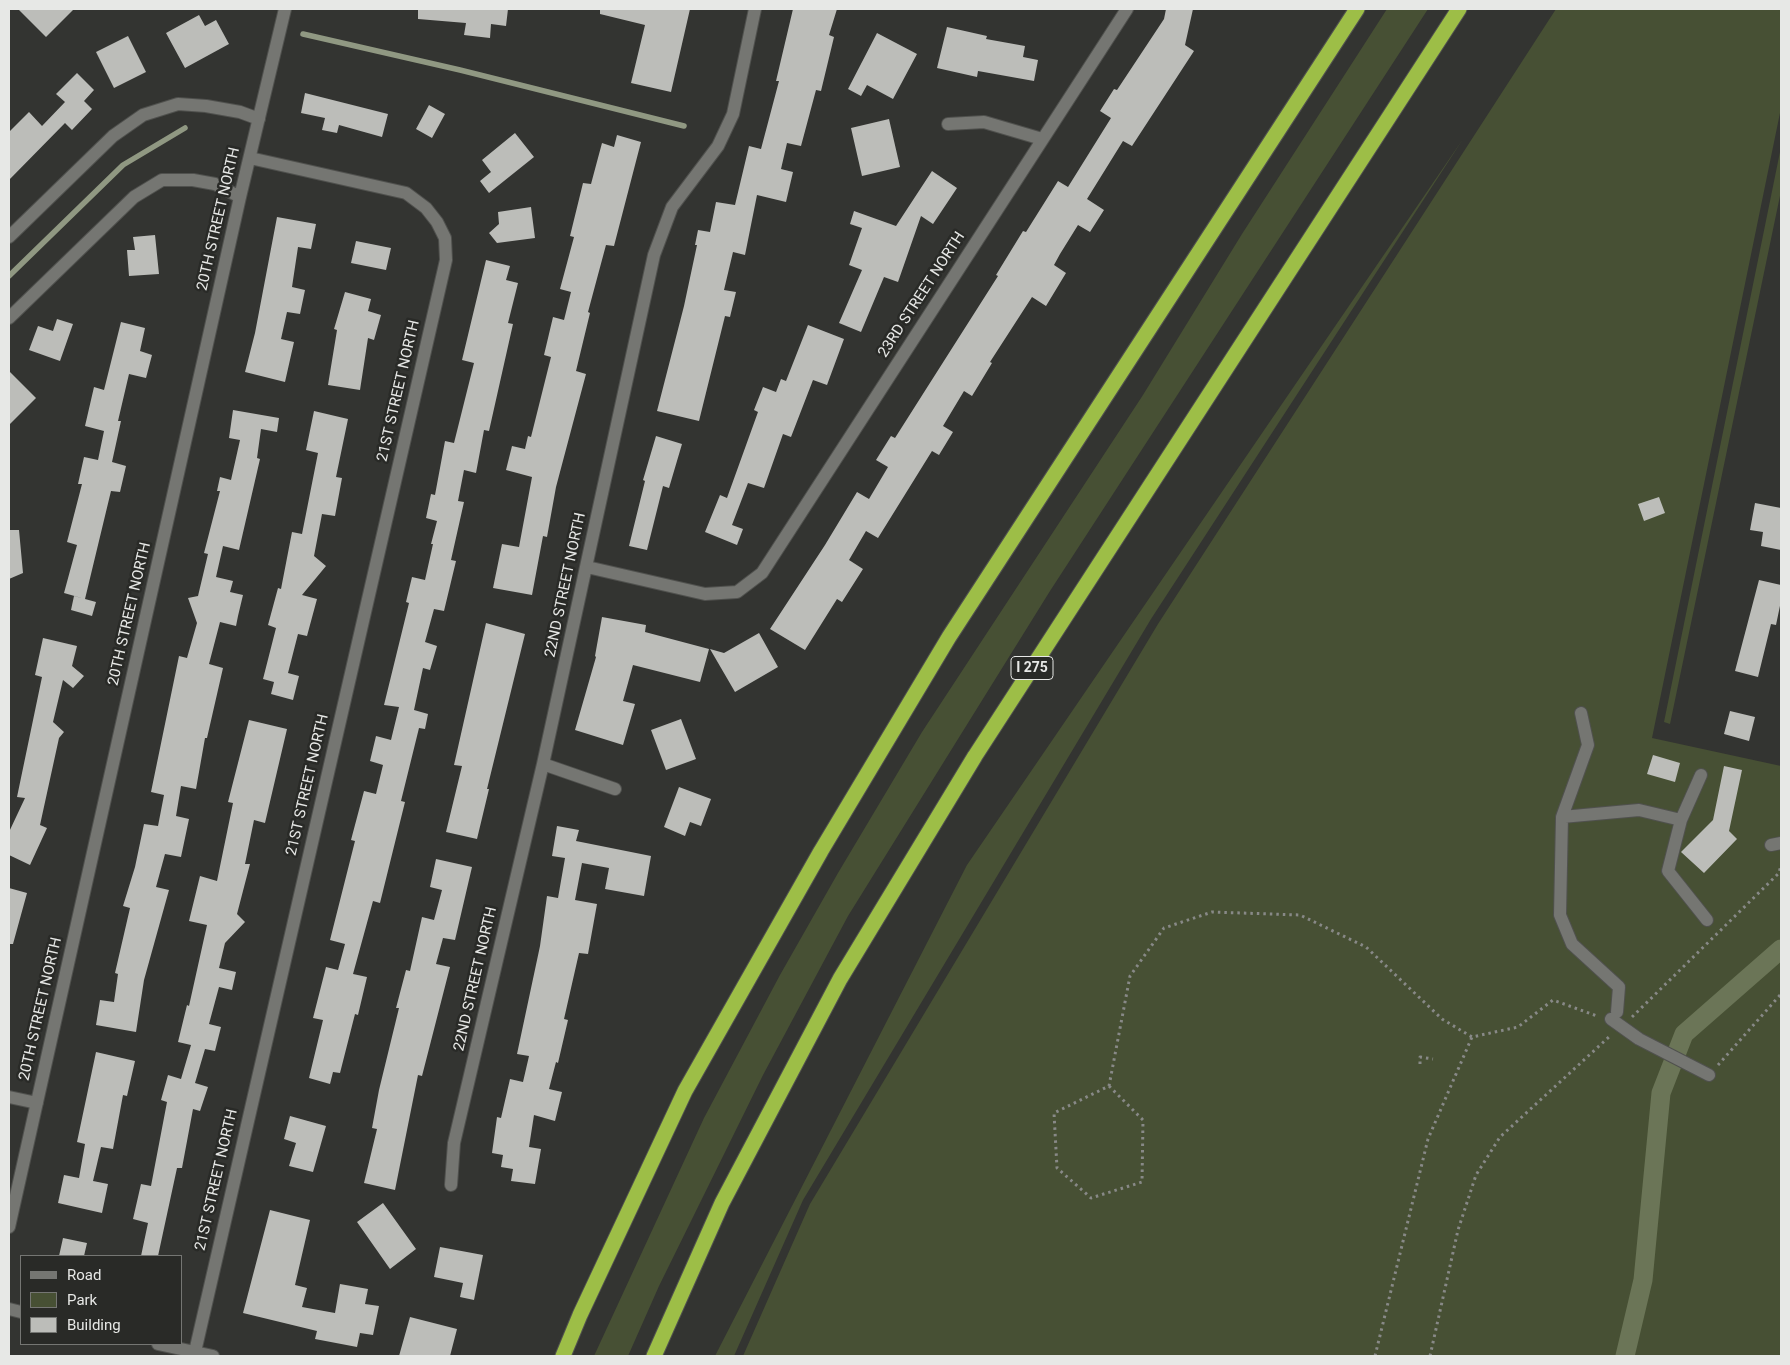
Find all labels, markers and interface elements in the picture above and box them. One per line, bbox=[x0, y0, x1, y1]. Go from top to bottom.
street label: 20TH STREET NORTH bbox=[194, 146, 244, 292]
street label: 23RD STREET NORTH bbox=[875, 229, 969, 361]
street label: 21ST STREET NORTH bbox=[374, 318, 424, 464]
street label: 22ND STREET NORTH bbox=[542, 511, 590, 659]
street label: 20TH STREET NORTH bbox=[105, 541, 155, 687]
road number: I 275 bbox=[1011, 656, 1053, 680]
street label: 21ST STREET NORTH bbox=[283, 712, 333, 858]
street label: 22ND STREET NORTH bbox=[451, 905, 501, 1053]
street label: 20TH STREET NORTH bbox=[16, 936, 66, 1082]
street label: 21ST STREET NORTH bbox=[192, 1107, 242, 1253]
legend bbox=[20, 1255, 182, 1345]
text: Road bbox=[67, 1266, 101, 1284]
text: Park bbox=[67, 1291, 97, 1309]
text: Building bbox=[67, 1316, 121, 1334]

